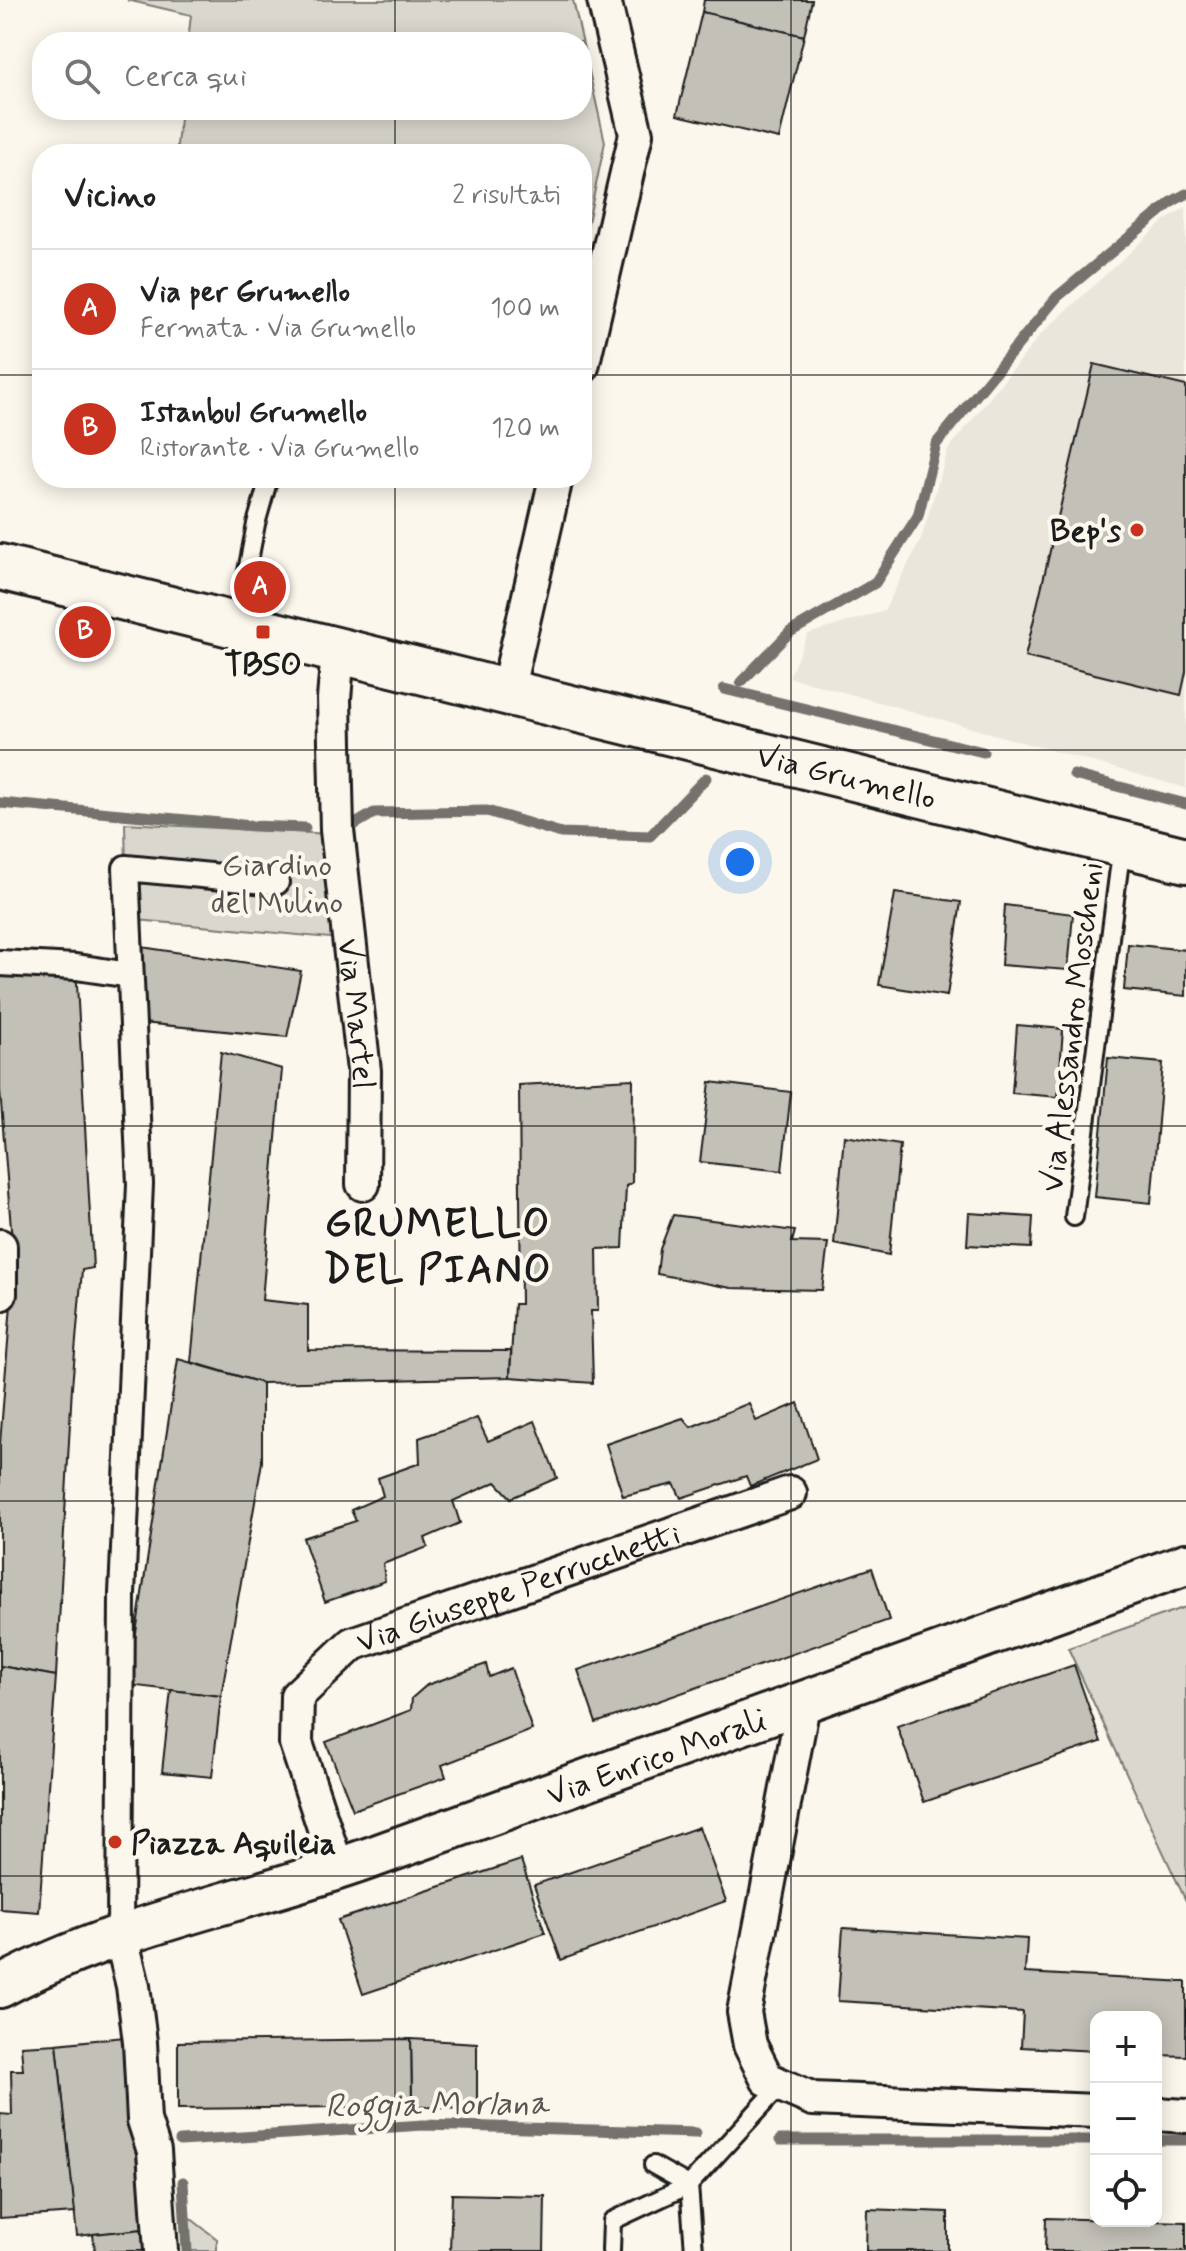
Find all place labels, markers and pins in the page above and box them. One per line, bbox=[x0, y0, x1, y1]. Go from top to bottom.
place label: Bep's bbox=[1050, 511, 1122, 553]
marker: Bep's bbox=[1128, 521, 1146, 539]
pin: A bbox=[234, 557, 286, 617]
pin: B bbox=[59, 602, 111, 662]
marker: TBSO bbox=[254, 623, 272, 641]
place label: TBSO bbox=[224, 645, 302, 687]
place label: Piazza Aquileia bbox=[131, 1823, 336, 1865]
marker: Piazza Aquileia bbox=[106, 1833, 124, 1851]

